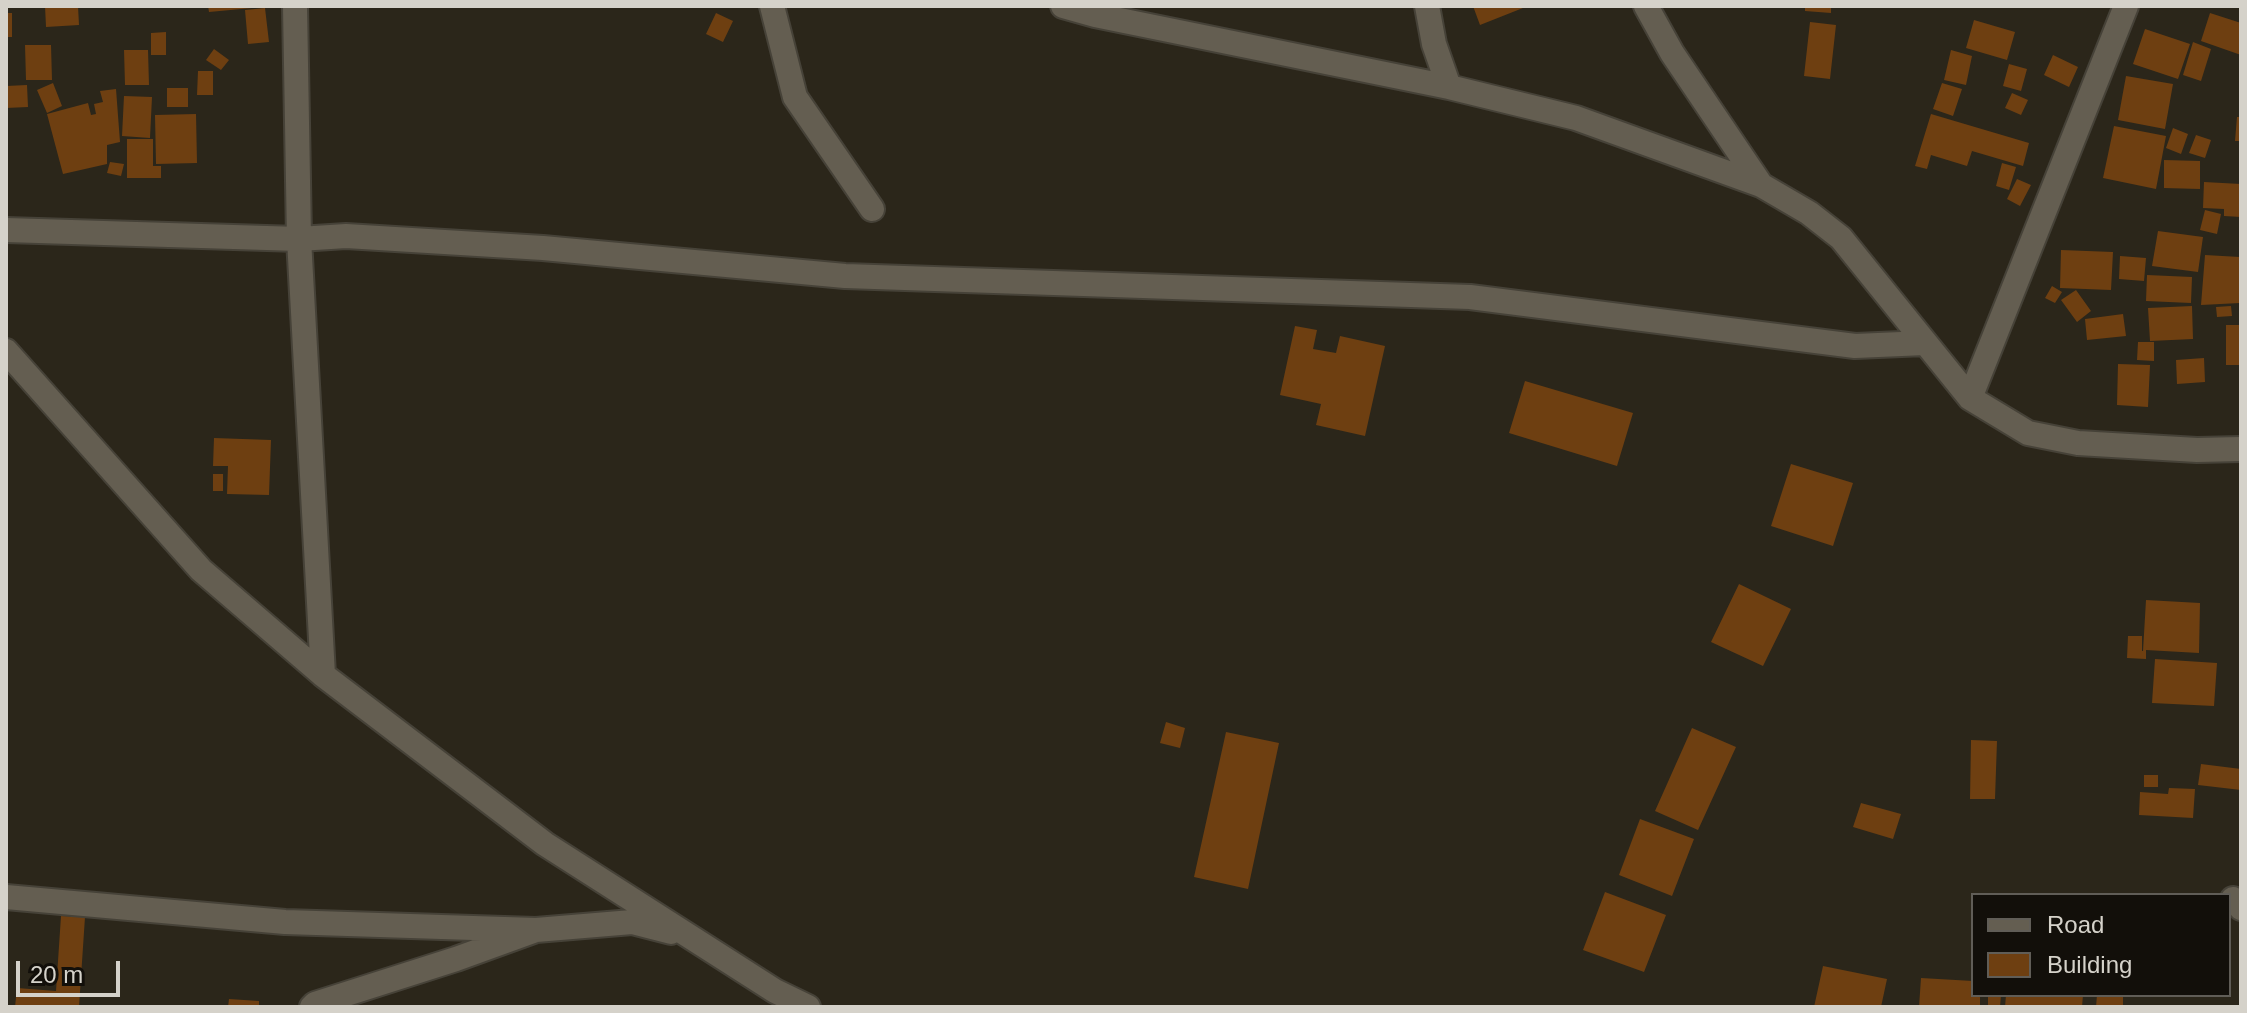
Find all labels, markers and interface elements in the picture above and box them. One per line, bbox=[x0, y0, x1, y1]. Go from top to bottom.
legend bbox=[1971, 893, 2231, 997]
text: Road bbox=[2047, 911, 2104, 938]
scale bar bbox=[20, 945, 124, 995]
text: Building bbox=[2047, 951, 2132, 978]
text: 20 m bbox=[30, 961, 83, 988]

